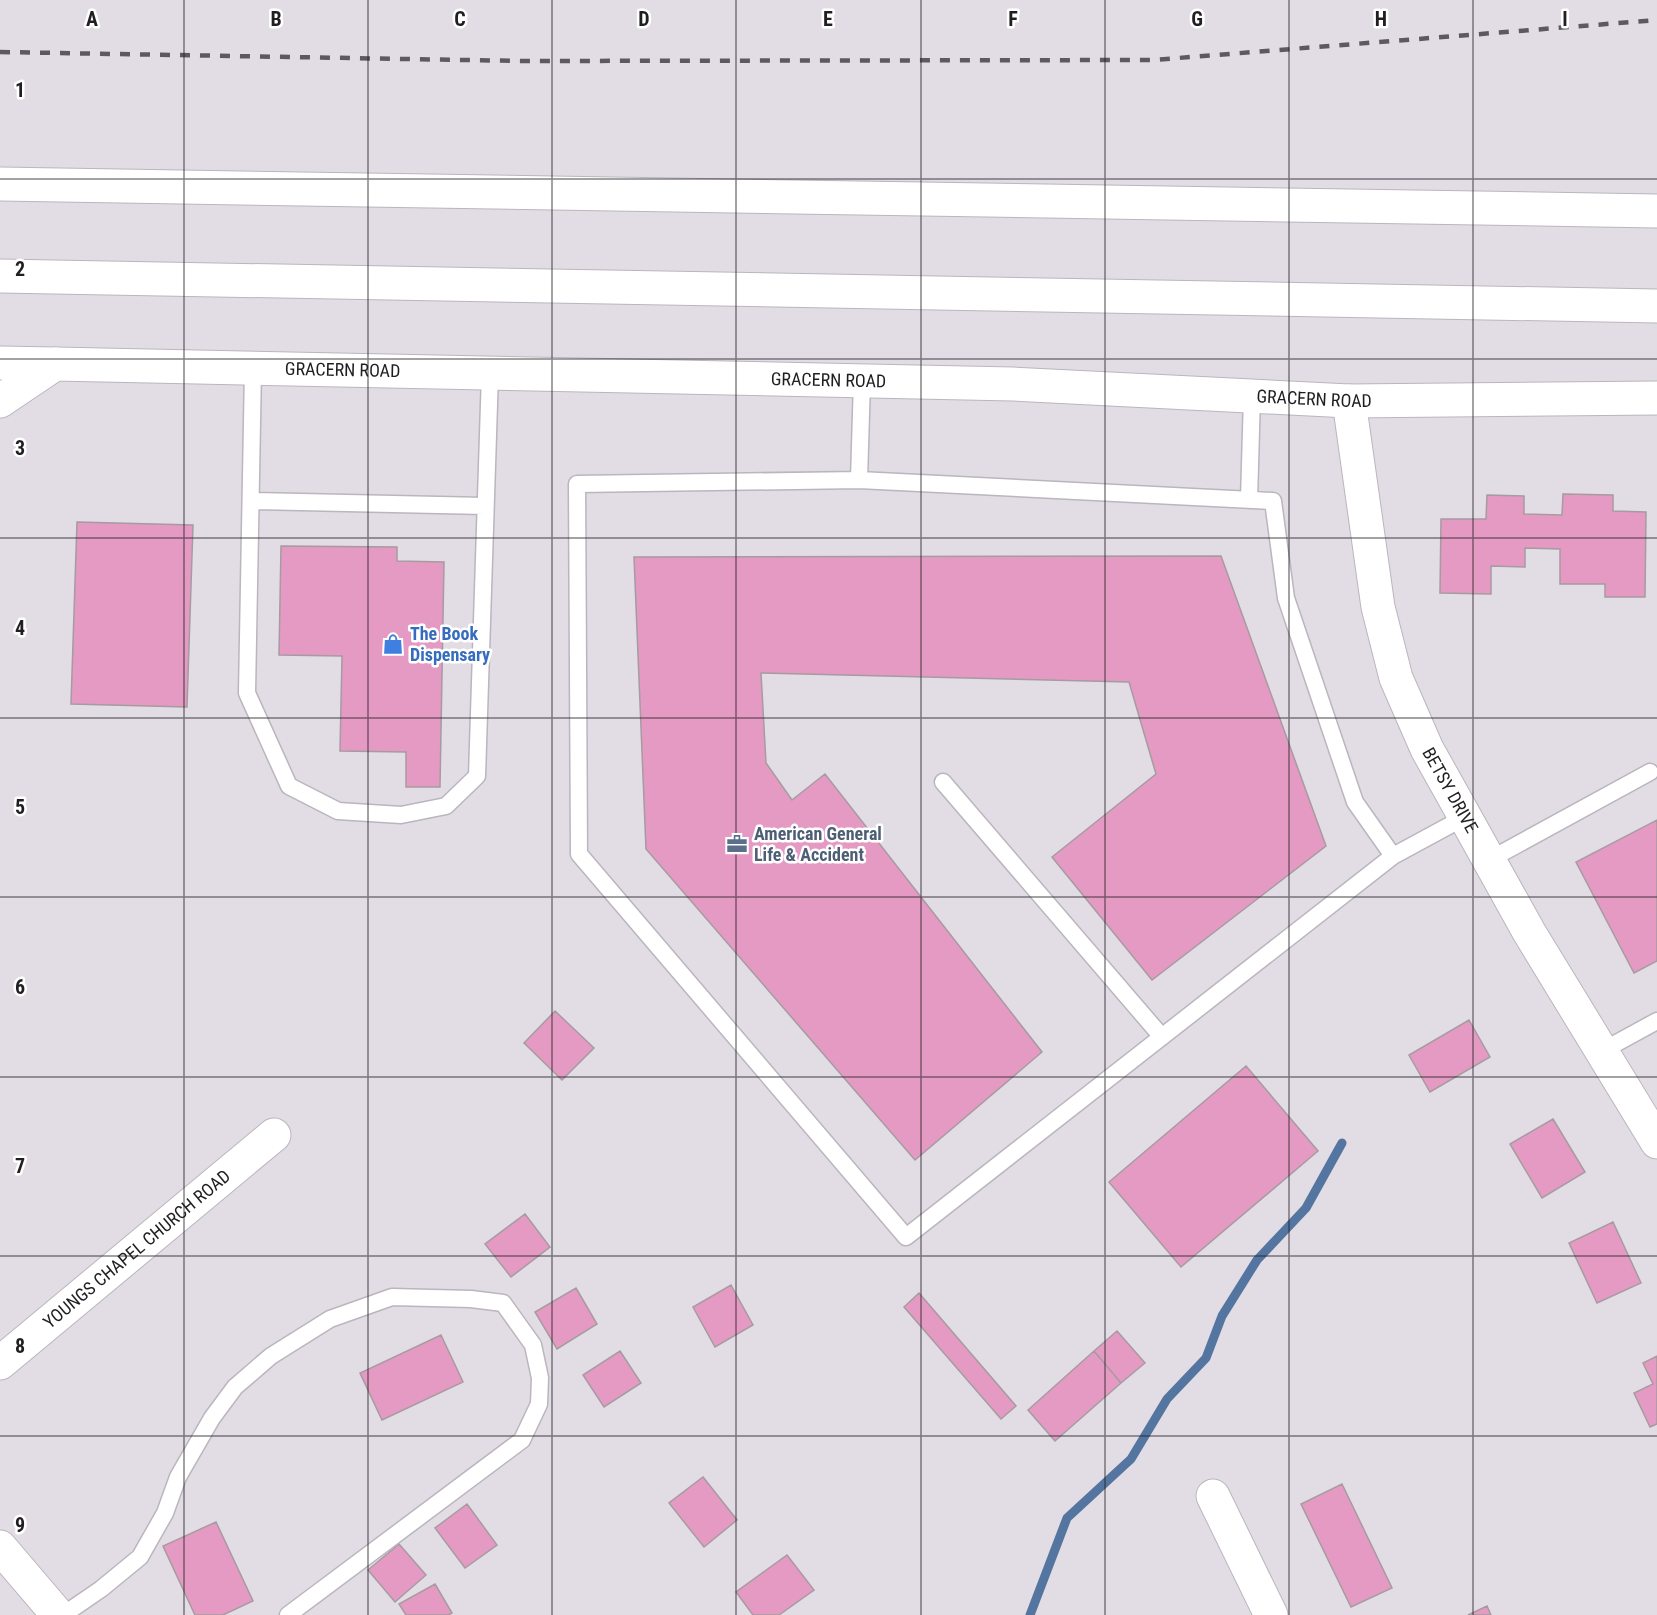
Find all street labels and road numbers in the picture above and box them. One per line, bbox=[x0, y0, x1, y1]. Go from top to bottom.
street label: GRACERN ROAD bbox=[285, 358, 401, 381]
street label: GRACERN ROAD bbox=[771, 368, 886, 391]
street label: GRACERN ROAD bbox=[1256, 385, 1372, 411]
street label: BETSY DRIVE bbox=[1418, 744, 1483, 836]
street label: YOUNGS CHAPEL CHURCH ROAD bbox=[39, 1165, 234, 1332]

